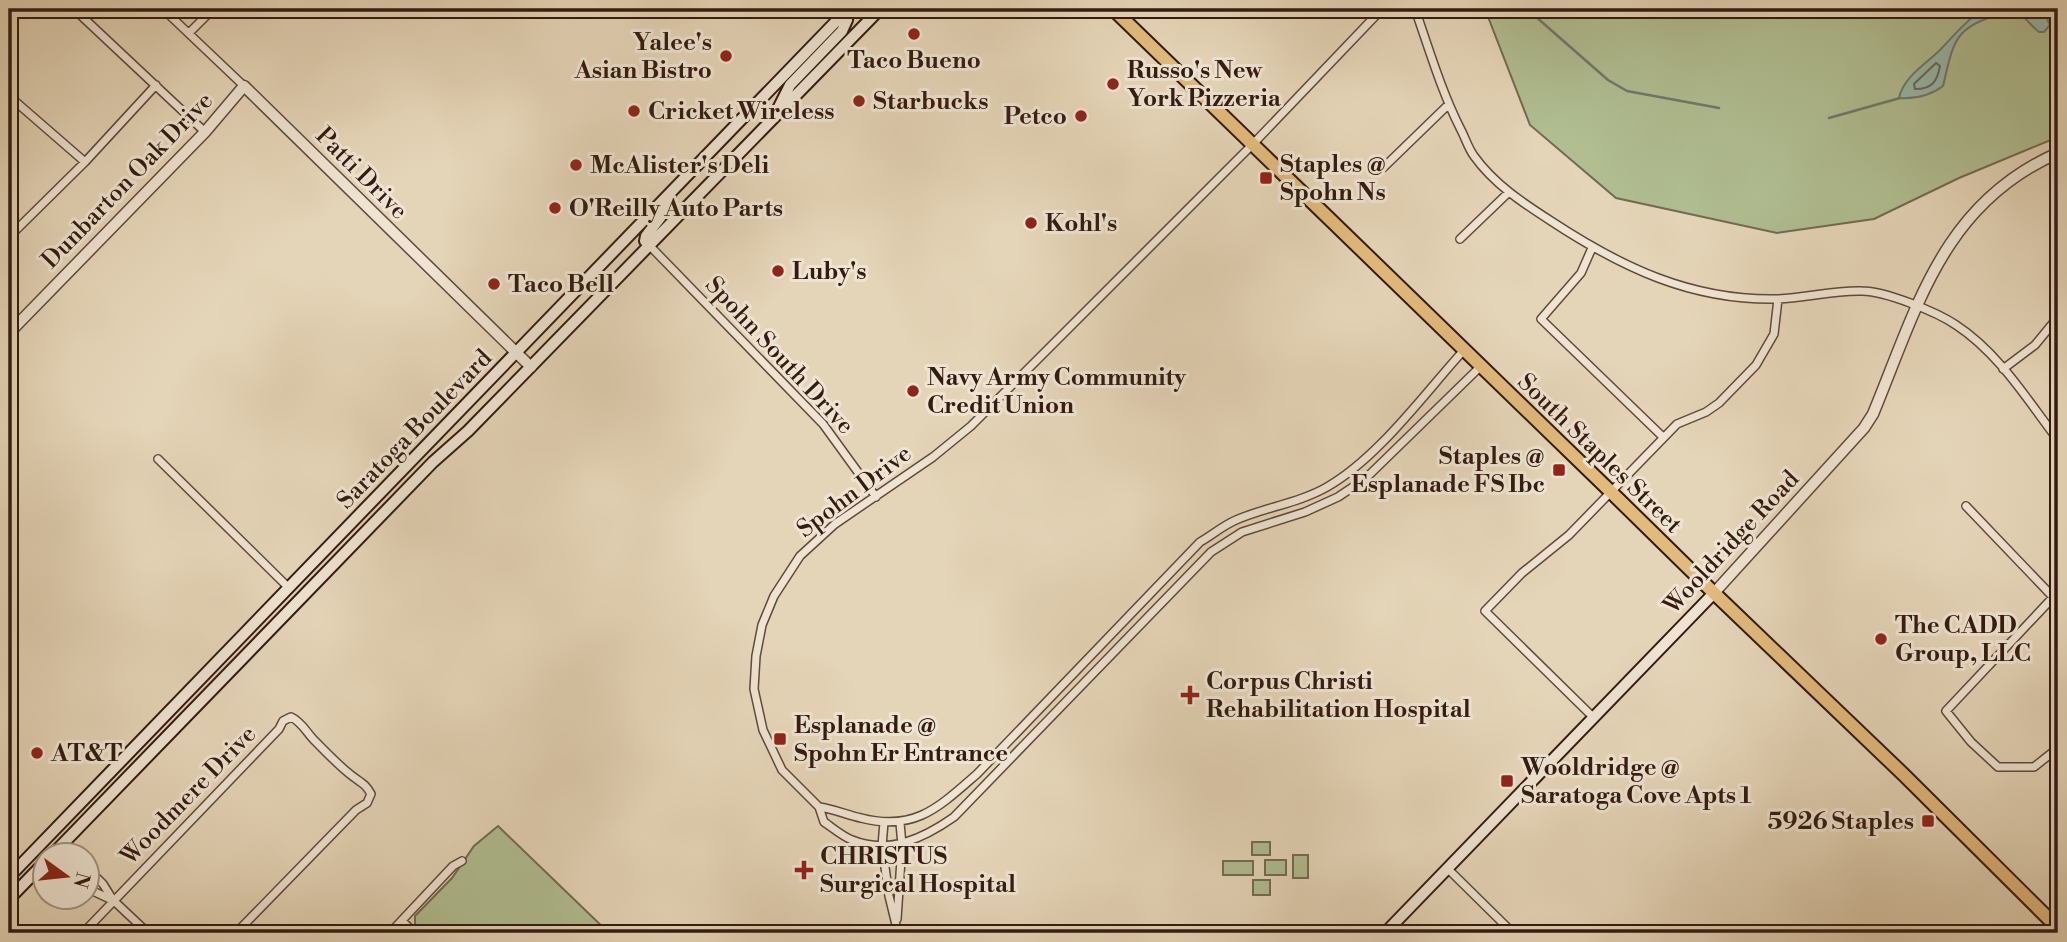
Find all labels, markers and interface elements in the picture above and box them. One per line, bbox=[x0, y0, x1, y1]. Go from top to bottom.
marker: Taco Bueno bbox=[906, 26, 922, 42]
place label: Yalee's Asian Bistro bbox=[573, 28, 712, 86]
place label: Taco Bueno bbox=[847, 46, 981, 76]
marker: Yalee's Asian Bistro bbox=[718, 48, 734, 64]
place label: Russo's New York Pizzeria bbox=[1127, 56, 1282, 114]
marker: Russo's New York Pizzeria bbox=[1105, 76, 1121, 92]
street label: Dunbarton Oak Drive bbox=[36, 86, 220, 275]
place label: Starbucks bbox=[873, 87, 989, 117]
marker: Starbucks bbox=[851, 93, 867, 109]
place label: Cricket Wireless bbox=[648, 97, 834, 127]
place label: Petco bbox=[1004, 102, 1067, 132]
marker: Cricket Wireless bbox=[626, 103, 642, 119]
marker: Petco bbox=[1073, 108, 1089, 124]
street label: Patti Drive bbox=[309, 121, 414, 226]
place label: Staples @ Spohn Ns bbox=[1280, 150, 1386, 208]
place label: McAlister's Deli bbox=[590, 151, 769, 181]
marker: McAlister's Deli bbox=[568, 157, 584, 173]
marker: Staples @ Spohn Ns bbox=[1258, 170, 1274, 186]
place label: O'Reilly Auto Parts bbox=[569, 194, 783, 224]
marker: O'Reilly Auto Parts bbox=[547, 200, 563, 216]
place label: Kohl's bbox=[1045, 209, 1117, 239]
marker: Kohl's bbox=[1023, 215, 1039, 231]
place label: Luby's bbox=[792, 257, 866, 287]
marker: Luby's bbox=[770, 263, 786, 279]
place label: Taco Bell bbox=[508, 270, 614, 300]
street label: Spohn South Drive bbox=[698, 271, 860, 441]
marker: Taco Bell bbox=[486, 276, 502, 292]
street label: Saratoga Boulevard bbox=[331, 343, 499, 516]
place label: Navy Army Community Credit Union bbox=[927, 363, 1187, 421]
street label: South Staples Street bbox=[1511, 367, 1688, 540]
marker: Navy Army Community Credit Union bbox=[905, 383, 921, 399]
street label: Spohn Drive bbox=[791, 439, 918, 545]
place label: Staples @ Esplanade FS Ibc bbox=[1351, 442, 1545, 500]
marker: Staples @ Esplanade FS Ibc bbox=[1551, 462, 1567, 478]
street label: Wooldridge Road bbox=[1657, 464, 1806, 621]
place label: The CADD Group, LLC bbox=[1895, 611, 2031, 669]
marker: The CADD Group, LLC bbox=[1873, 631, 1889, 647]
place label: Corpus Christi Rehabilitation Hospital bbox=[1206, 667, 1471, 725]
marker: Corpus Christi Rehabilitation Hospital bbox=[1180, 685, 1200, 705]
place label: Esplanade @ Spohn Er Entrance bbox=[794, 711, 1008, 769]
street label: Woodmere Drive bbox=[114, 720, 263, 872]
marker: Esplanade @ Spohn Er Entrance bbox=[772, 731, 788, 747]
place label: AT&T bbox=[50, 739, 123, 769]
marker: AT&T bbox=[29, 745, 45, 761]
place label: Wooldridge @ Saratoga Cove Apts 1 bbox=[1520, 753, 1752, 811]
marker: Wooldridge @ Saratoga Cove Apts 1 bbox=[1499, 773, 1515, 789]
place label: 5926 Staples bbox=[1768, 807, 1914, 837]
marker: 5926 Staples bbox=[1920, 813, 1936, 829]
north arrow bbox=[32, 841, 102, 911]
place label: CHRISTUS Surgical Hospital bbox=[820, 842, 1016, 900]
marker: CHRISTUS Surgical Hospital bbox=[794, 860, 814, 880]
text: N bbox=[68, 870, 95, 891]

